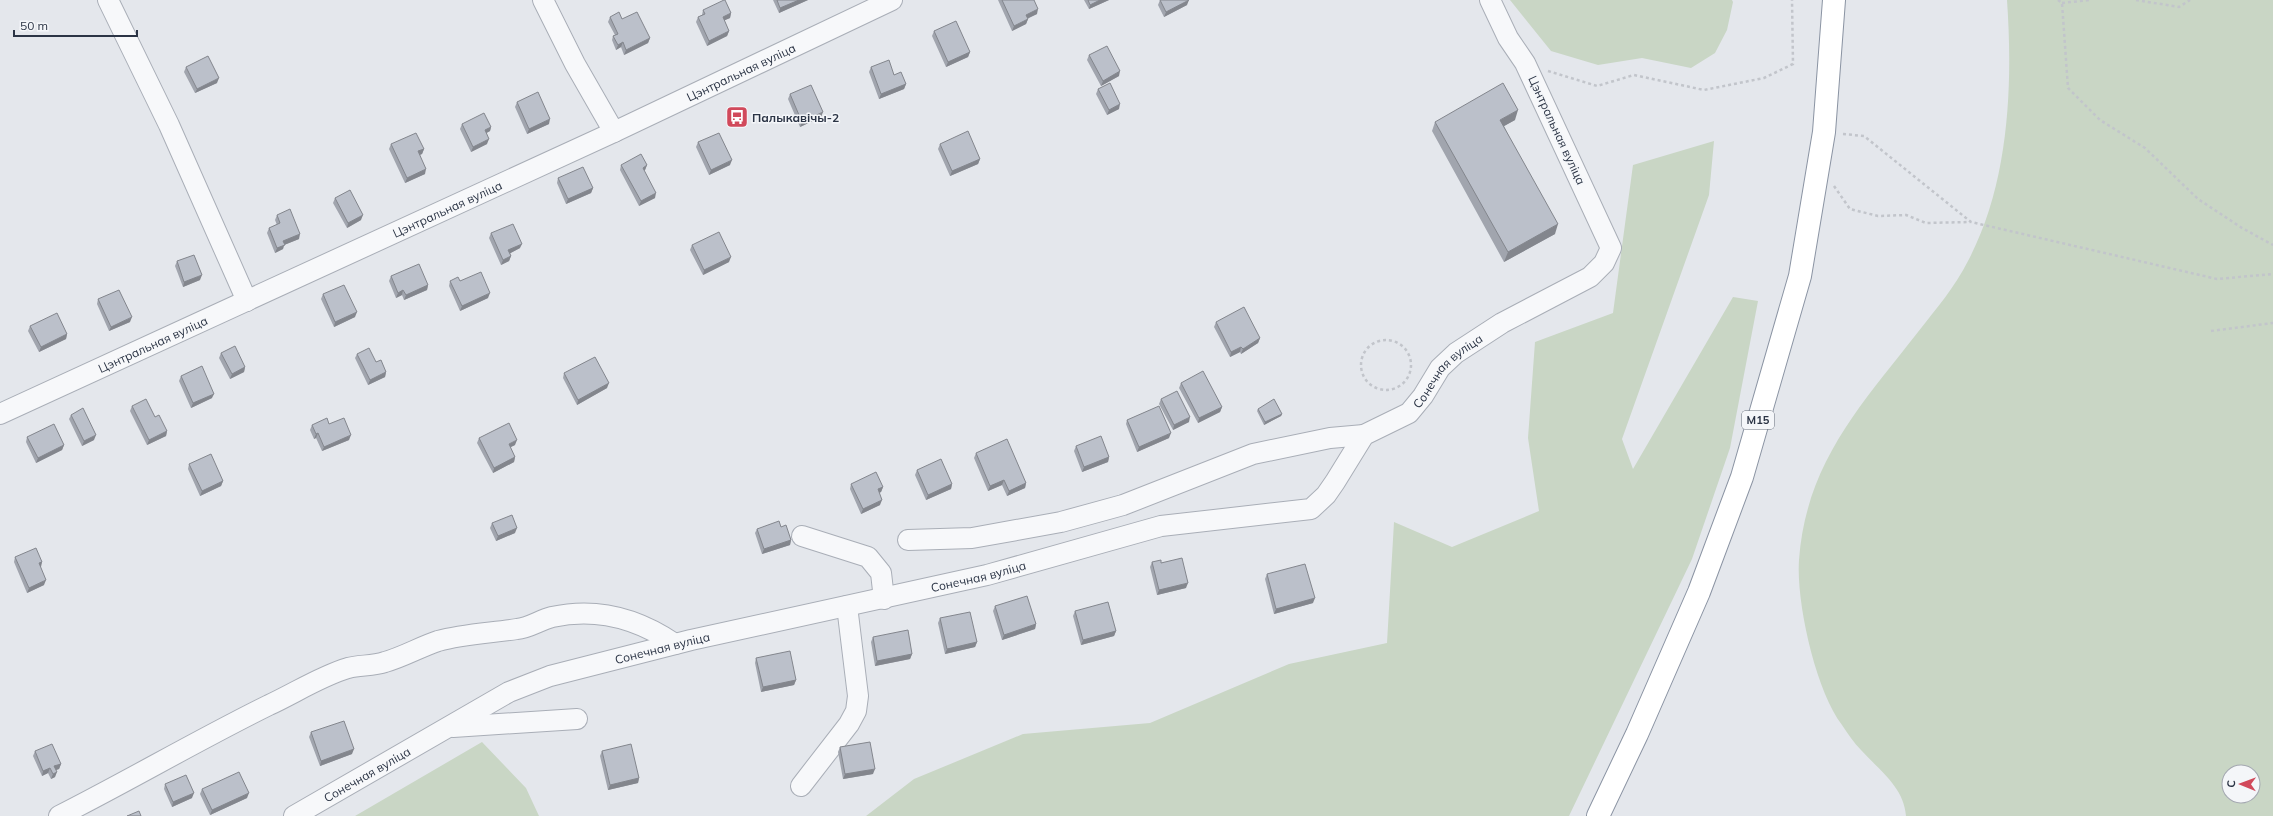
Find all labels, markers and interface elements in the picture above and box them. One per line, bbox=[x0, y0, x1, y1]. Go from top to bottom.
scale bar bbox=[14, 12, 137, 38]
text: 50 m bbox=[20, 18, 48, 33]
street label: Цэнтральная вуліца bbox=[684, 40, 798, 104]
street label: Цэнтральная вуліца bbox=[1525, 73, 1589, 187]
bus stop icon: Палыкавічы-2 bbox=[724, 104, 750, 130]
place label: Палыкавічы-2 bbox=[752, 110, 839, 125]
street label: Цэнтральная вуліца bbox=[390, 177, 504, 240]
street label: Цэнтральная вуліца bbox=[96, 312, 210, 375]
street label: Сонечная вуліца bbox=[1409, 330, 1485, 411]
road number: М15 bbox=[1742, 411, 1774, 429]
street label: Сонечная вуліца bbox=[929, 557, 1027, 595]
street label: Сонечная вуліца bbox=[613, 629, 711, 667]
street label: Сонечная вуліца bbox=[321, 743, 413, 805]
north arrow bbox=[2221, 764, 2261, 804]
text: С bbox=[2224, 779, 2238, 788]

